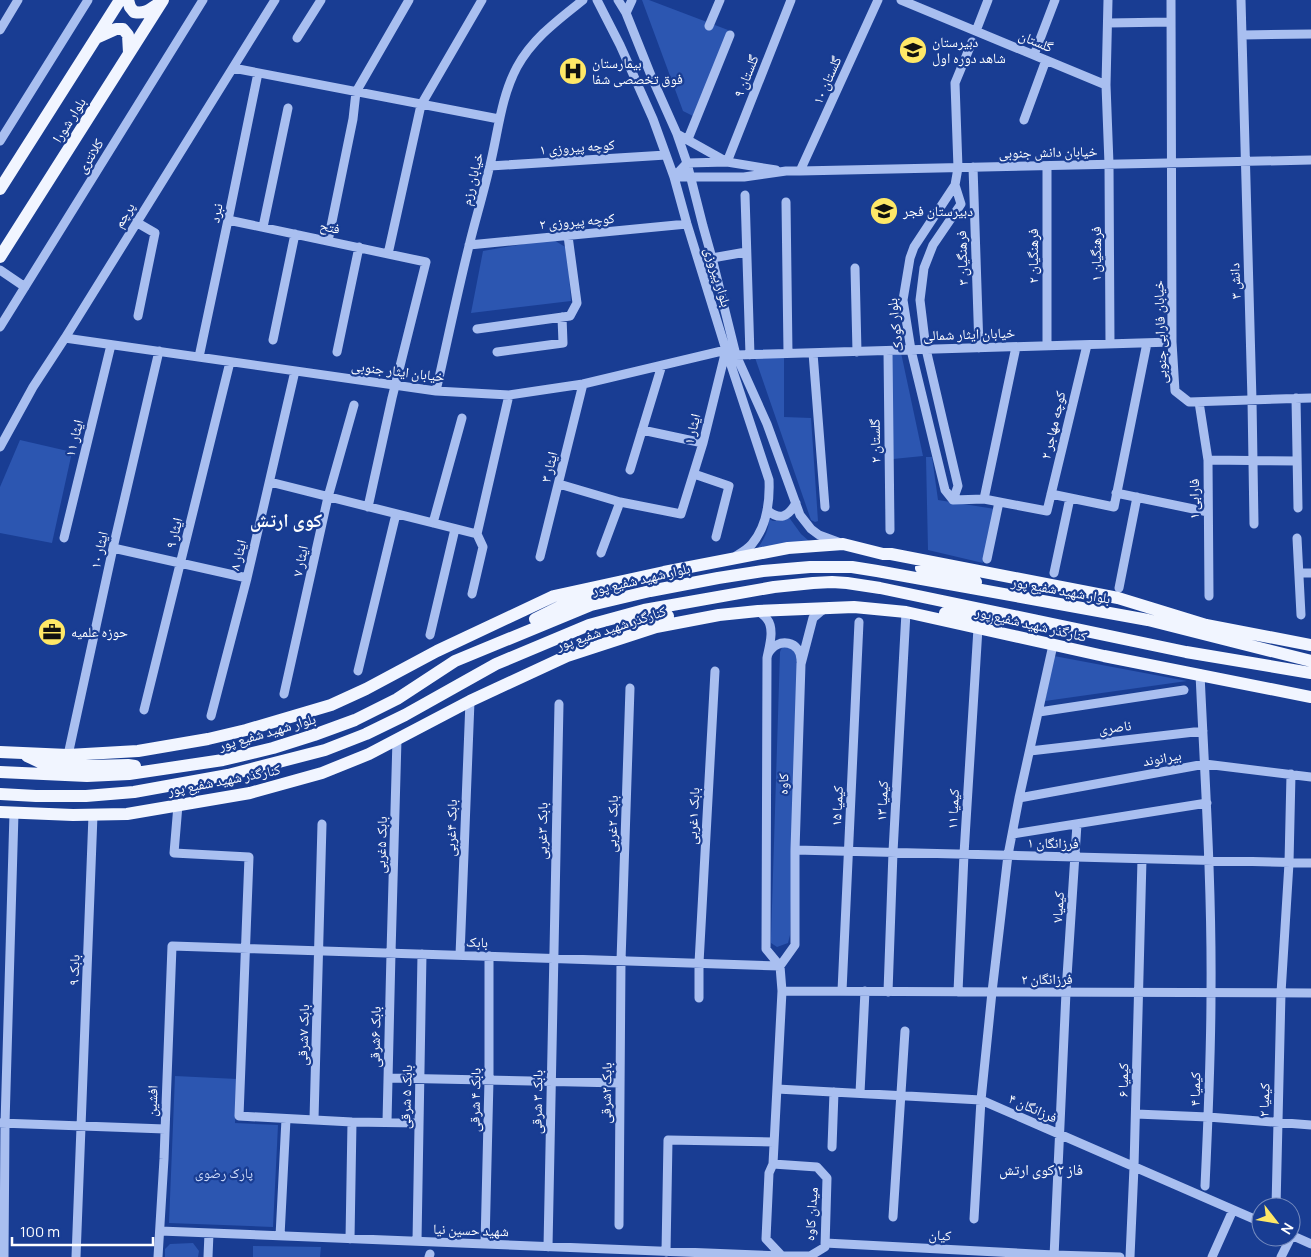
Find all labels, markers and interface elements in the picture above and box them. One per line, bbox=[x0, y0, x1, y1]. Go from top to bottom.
street label: گلستان bbox=[1016, 25, 1056, 56]
place label: دبیرستان شاهد دوره اول bbox=[932, 32, 1006, 67]
school or university icon: دبیرستان شاهد دوره اول bbox=[898, 35, 928, 65]
street label: گلستان ۹ bbox=[728, 51, 763, 100]
place label: بیمارستان فوق تخصصی شفا bbox=[592, 53, 683, 88]
street label: گلستان ۱۰ bbox=[808, 53, 846, 107]
hospital icon: بیمارستان فوق تخصصی شفا bbox=[558, 56, 588, 86]
street label: بلوار شورا bbox=[47, 93, 90, 146]
street label: کوچه پیروزی ۱ bbox=[539, 134, 616, 159]
street label: کلانتری bbox=[72, 135, 108, 177]
street label: خیابان دانش جنوبی bbox=[998, 141, 1098, 162]
street label: خیابان رزم bbox=[456, 151, 488, 207]
school or university icon: دبیرستان فجر bbox=[869, 196, 899, 226]
street label: پرچم bbox=[108, 198, 140, 232]
street label: نبرد bbox=[204, 201, 227, 224]
place label: دبیرستان فجر bbox=[902, 201, 973, 220]
street label: کوچه پیروزی ۲ bbox=[538, 208, 616, 233]
street label: فتح bbox=[318, 215, 342, 239]
street label: فرهنگیان ۱ bbox=[1086, 226, 1105, 282]
street label: فرهنگیان ۲ bbox=[1023, 228, 1042, 284]
street label: فرهنگیان ۳ bbox=[951, 230, 972, 286]
street label: بلوار پیروزی bbox=[700, 245, 737, 309]
street label: دانش ۳ bbox=[1224, 262, 1245, 300]
street label: خیابان فارابی جنوبی bbox=[1148, 280, 1171, 384]
street label: بلوار کودک bbox=[882, 297, 907, 353]
street label: خیابان ایثار شمالی bbox=[923, 322, 1015, 345]
street label: خیابان ایثار جنوبی bbox=[350, 355, 446, 386]
street label: کوچه مهاجر ۲ bbox=[1035, 389, 1070, 461]
street label: ایثار ۱ bbox=[679, 411, 705, 446]
street label: ایثار ۱۱ bbox=[60, 417, 87, 458]
street label: گلستان ۲ bbox=[865, 418, 884, 463]
street label: ایثار ۳ bbox=[536, 449, 562, 484]
street label: فارابی ۱ bbox=[1184, 479, 1203, 519]
district label: کوی ارتش bbox=[250, 507, 323, 533]
street label: ایثار ۹ bbox=[161, 515, 187, 550]
street label: ایثار ۱۰ bbox=[85, 529, 112, 570]
street label: ایثار ۸ bbox=[225, 537, 251, 572]
street label: ایثار ۷ bbox=[287, 544, 312, 578]
street label: بلوار شهید شفیع پور bbox=[589, 558, 692, 600]
street label: بلوار شهید شفیع پور bbox=[1009, 571, 1112, 609]
street label: کنارگذر شهید شفیع پور bbox=[553, 601, 669, 655]
street label: کنارگذر شهید شفیع پور bbox=[972, 601, 1089, 647]
office icon: حوزه علمیه bbox=[37, 617, 67, 647]
place label: حوزه علمیه bbox=[71, 622, 128, 641]
street label: بلوار شهید شفیع پور bbox=[215, 709, 318, 756]
street label: ناصری bbox=[1098, 715, 1132, 738]
street label: بیرانوند bbox=[1141, 745, 1183, 770]
street label: کنارگذر شهید شفیع پور bbox=[165, 759, 282, 801]
street label: کاوه bbox=[773, 773, 792, 795]
street label: کیمیا ۱۳ bbox=[871, 780, 892, 822]
street label: کیمیا ۱۵ bbox=[826, 785, 847, 827]
street label: بابک ۱غربی bbox=[682, 787, 703, 845]
street label: کیمیا ۱۱ bbox=[942, 788, 963, 830]
street label: بابک ۲غربی bbox=[601, 795, 622, 853]
street label: بابک ۴غربی bbox=[440, 799, 461, 857]
street label: بابک ۳غربی bbox=[532, 802, 552, 860]
street label: بابک ۵غربی bbox=[370, 816, 391, 874]
street label: فرزانگان ۱ bbox=[1027, 833, 1079, 852]
street label: کیمیا۷ bbox=[1047, 890, 1068, 923]
street label: بابک bbox=[466, 932, 489, 951]
street label: بابک ۹ bbox=[63, 954, 84, 986]
street label: فرزانگان ۲ bbox=[1021, 969, 1073, 988]
street label: بابک ۷شرقی bbox=[292, 1004, 313, 1066]
street label: بابک ۶شرقی bbox=[364, 1006, 385, 1068]
street label: بابک ۲شرقی bbox=[595, 1062, 616, 1124]
street label: کیمیا ۶ bbox=[1113, 1062, 1132, 1097]
street label: بابک ۵ شرقی bbox=[395, 1064, 416, 1129]
street label: بابک ۴ شرقی bbox=[464, 1067, 485, 1132]
street label: بابک ۳ شرقی bbox=[526, 1069, 547, 1134]
street label: کیمیا ۴ bbox=[1185, 1071, 1204, 1106]
street label: کیمیا ۲ bbox=[1253, 1082, 1274, 1117]
street label: افشین bbox=[141, 1085, 162, 1117]
street label: فرزانگان ۴ bbox=[1006, 1088, 1061, 1127]
district label: فاز ۲ کوی ارتش bbox=[999, 1159, 1083, 1180]
park label: پارک رضوی bbox=[195, 1163, 253, 1182]
street label: میدان کاوه bbox=[799, 1186, 822, 1242]
north arrow bbox=[1251, 1197, 1301, 1247]
scale bar bbox=[12, 1214, 154, 1246]
street label: شهید حسین نیا bbox=[433, 1219, 509, 1240]
text: N bbox=[1277, 1220, 1298, 1238]
text: 100 m bbox=[20, 1221, 60, 1242]
street label: کیان bbox=[928, 1224, 952, 1245]

